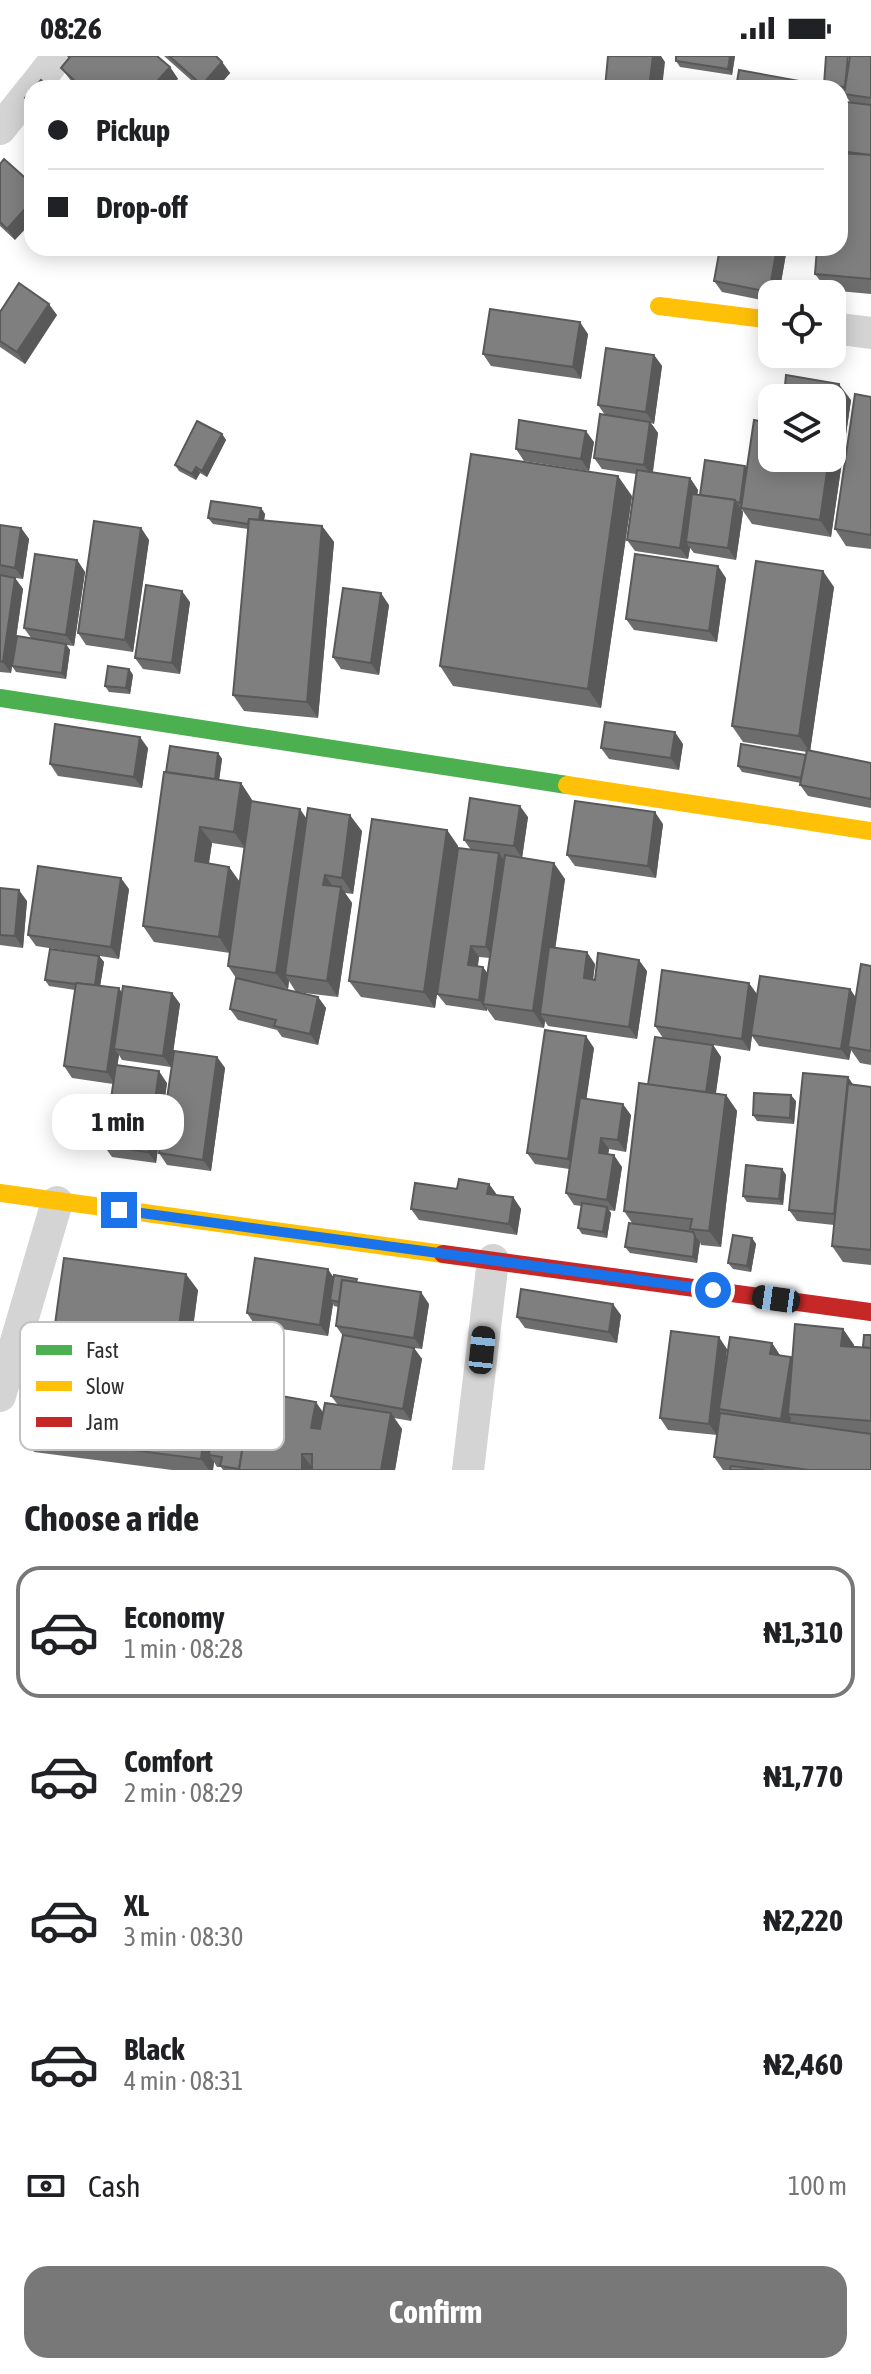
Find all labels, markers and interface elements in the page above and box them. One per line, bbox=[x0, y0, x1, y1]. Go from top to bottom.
text: 08:26 bbox=[40, 11, 102, 45]
text: Pickup bbox=[96, 113, 170, 147]
text: Drop-off bbox=[96, 190, 188, 224]
map controls bbox=[758, 280, 846, 472]
button: locate bbox=[758, 280, 846, 368]
button: layers bbox=[758, 384, 846, 472]
callout: 1 min bbox=[53, 1094, 185, 1150]
text: 1 min bbox=[91, 1107, 145, 1137]
route end bbox=[101, 1192, 137, 1228]
route start bbox=[695, 1272, 731, 1308]
car bbox=[751, 1284, 801, 1314]
legend bbox=[20, 1322, 284, 1450]
car bbox=[468, 1325, 496, 1375]
text: Fast bbox=[86, 1337, 119, 1363]
text: Slow bbox=[86, 1373, 124, 1399]
text: Jam bbox=[86, 1409, 119, 1435]
text: Choose a ride bbox=[24, 1497, 199, 1539]
icon: car bbox=[28, 1596, 100, 1668]
text: Economy bbox=[124, 1600, 225, 1634]
text: ₦1,310 bbox=[764, 1615, 843, 1649]
text: 1 min · 08:28 bbox=[124, 1634, 243, 1664]
icon: car bbox=[28, 1740, 100, 1812]
text: Comfort bbox=[124, 1744, 213, 1778]
text: ₦1,770 bbox=[764, 1759, 843, 1793]
text: 2 min · 08:29 bbox=[124, 1778, 243, 1808]
icon: car bbox=[28, 1884, 100, 1956]
text: XL bbox=[124, 1888, 149, 1922]
text: ₦2,220 bbox=[764, 1903, 843, 1937]
text: 3 min · 08:30 bbox=[124, 1922, 243, 1952]
icon: car bbox=[28, 2028, 100, 2100]
text: Black bbox=[124, 2032, 184, 2066]
text: ₦2,460 bbox=[764, 2047, 843, 2081]
text: 4 min · 08:31 bbox=[124, 2066, 243, 2096]
icon: cash bbox=[24, 2164, 68, 2208]
text: Cash bbox=[88, 2169, 141, 2203]
text: 100 m bbox=[788, 2171, 847, 2201]
button: Confirm bbox=[24, 2266, 847, 2358]

